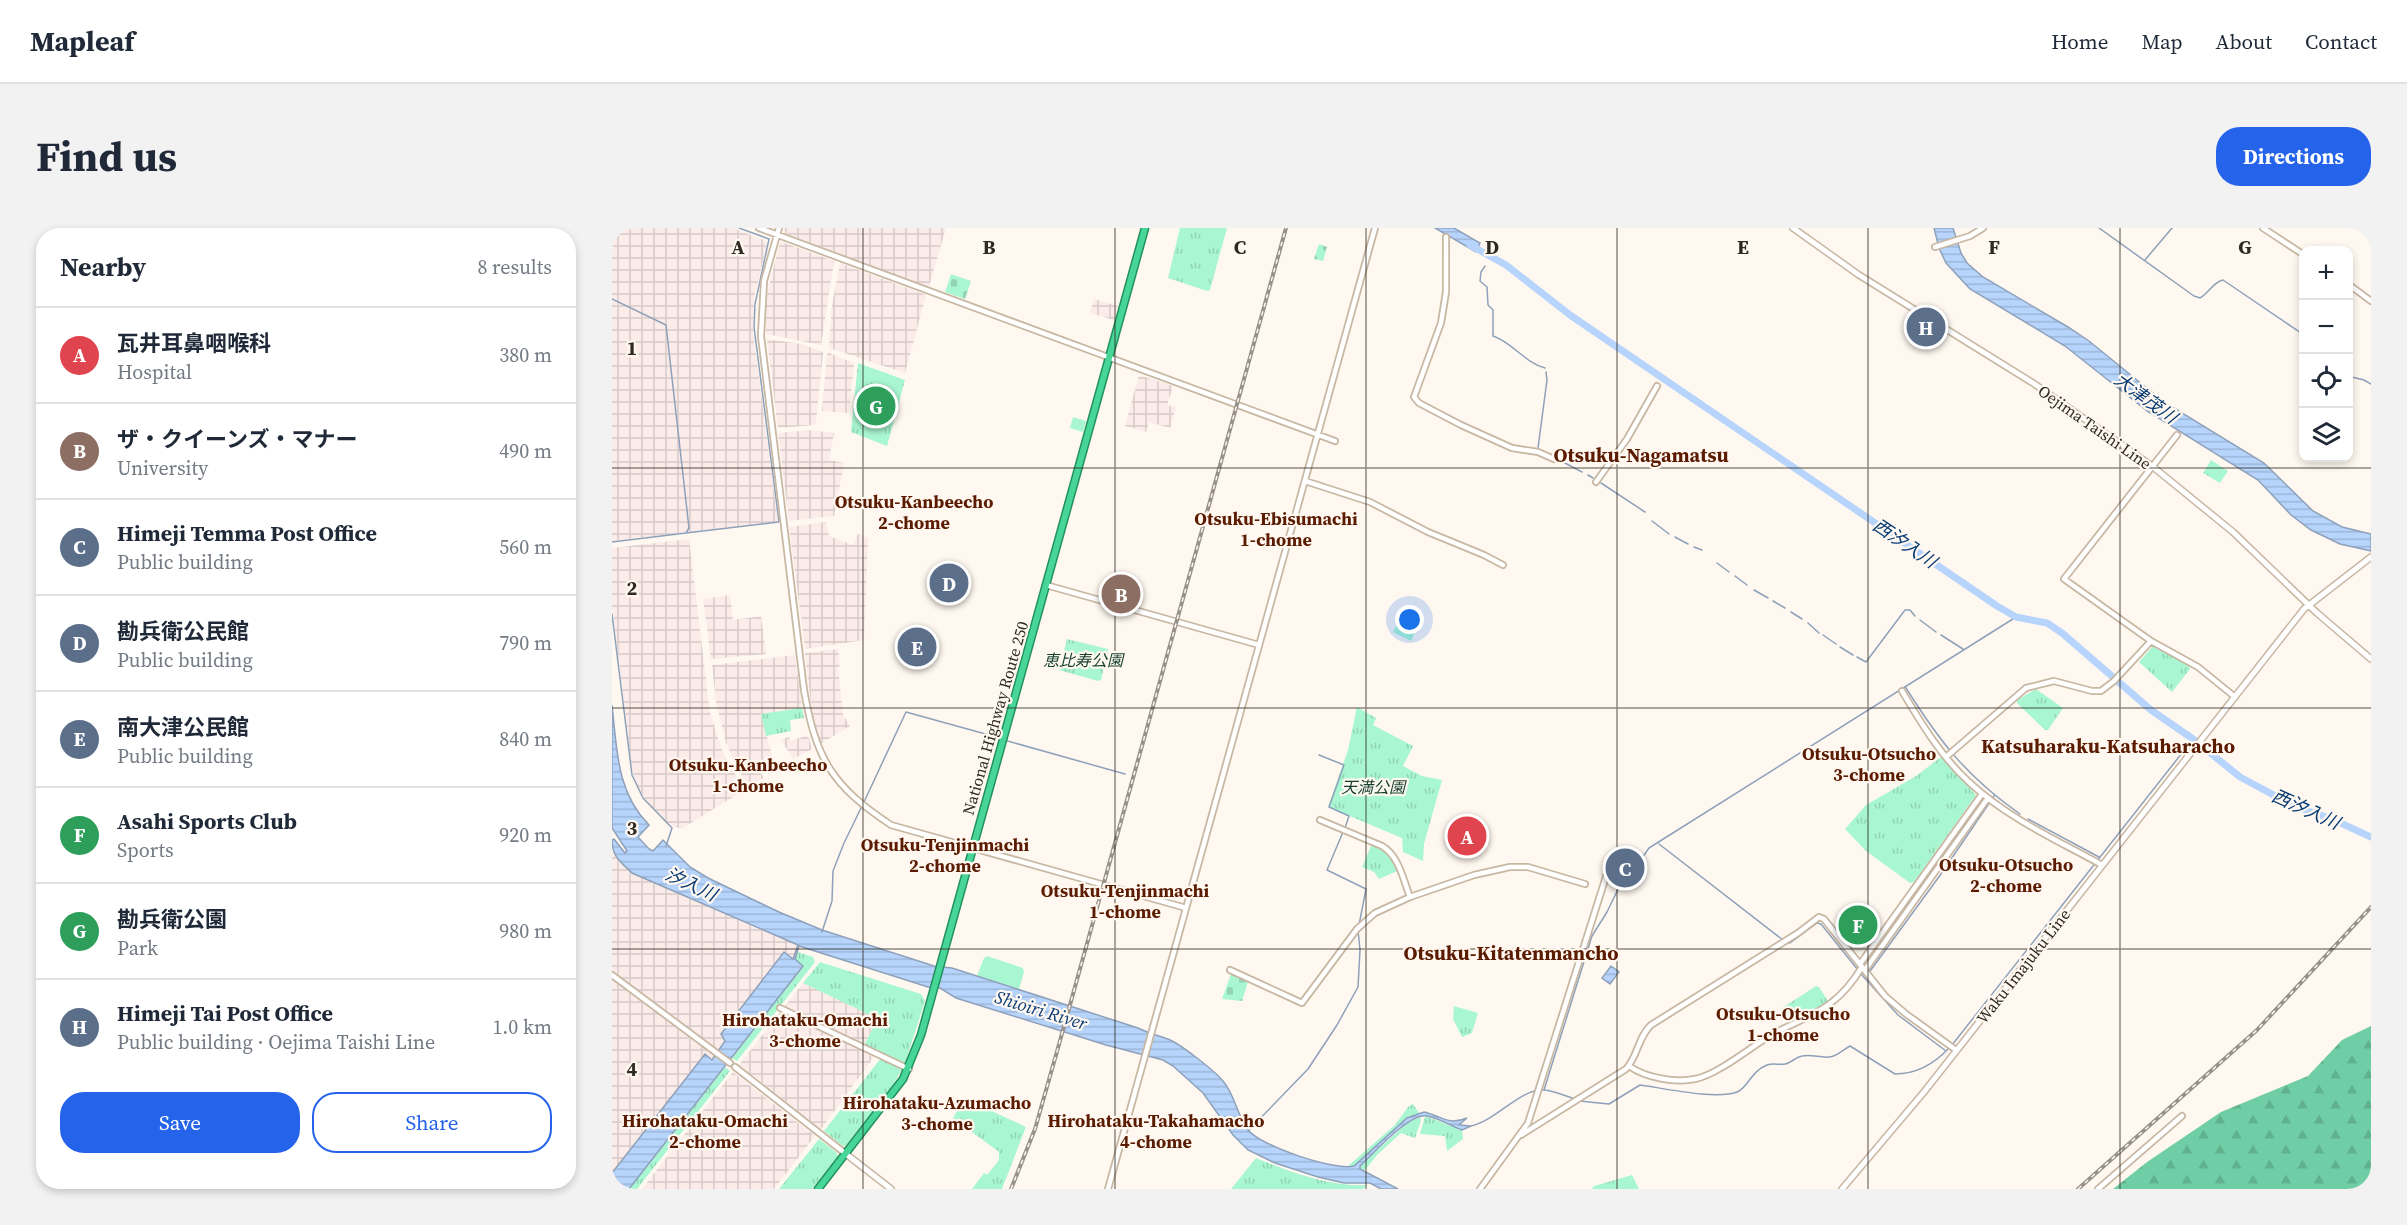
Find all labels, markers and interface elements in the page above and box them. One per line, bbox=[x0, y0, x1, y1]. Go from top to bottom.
text: Mapleaf bbox=[30, 22, 134, 60]
text: Home bbox=[2051, 27, 2109, 56]
text: Map bbox=[2142, 27, 2183, 56]
text: About bbox=[2216, 27, 2272, 56]
text: Contact bbox=[2305, 27, 2377, 56]
text: Find us bbox=[36, 127, 177, 185]
button: Directions bbox=[2216, 127, 2371, 186]
text: A bbox=[731, 233, 745, 261]
text: B bbox=[982, 233, 996, 261]
text: C bbox=[1234, 233, 1246, 261]
text: D bbox=[1485, 233, 1499, 261]
text: E bbox=[1737, 233, 1749, 261]
text: F bbox=[1988, 233, 2000, 261]
text: G bbox=[2238, 233, 2252, 261]
map controls bbox=[2299, 246, 2353, 462]
button: + bbox=[2299, 246, 2353, 300]
text: Nearby bbox=[60, 249, 146, 285]
text: 8 results bbox=[477, 253, 552, 281]
button: − bbox=[2299, 300, 2353, 354]
pin: H bbox=[1906, 304, 1946, 350]
text: 瓦井耳鼻咽喉科 bbox=[117, 328, 271, 358]
text: 1 bbox=[627, 334, 637, 362]
text: A bbox=[73, 341, 86, 369]
text: 380 m bbox=[499, 341, 552, 369]
button: locate bbox=[2299, 354, 2353, 408]
text: Hospital bbox=[117, 358, 192, 386]
water label: 大津茂川 bbox=[2110, 367, 2184, 430]
street label: Oejima Taishi Line bbox=[2034, 380, 2156, 474]
pin: G bbox=[856, 384, 896, 429]
button: layers bbox=[2299, 408, 2353, 462]
text: ザ・クイーンズ・マナー bbox=[117, 424, 357, 454]
text: B bbox=[73, 437, 86, 465]
text: 490 m bbox=[499, 437, 552, 465]
district label: Otsuku-Nagamatsu bbox=[1553, 441, 1729, 469]
text: University bbox=[117, 454, 208, 482]
district label: Otsuku-Kanbeecho 2-chome bbox=[835, 489, 993, 535]
district label: Otsuku-Ebisumachi 1-chome bbox=[1194, 506, 1358, 552]
water label: 西汐入川 bbox=[1868, 513, 1943, 575]
text: Himeji Temma Post Office bbox=[117, 518, 377, 548]
text: C bbox=[73, 533, 86, 561]
text: 560 m bbox=[499, 533, 552, 561]
text: Public building bbox=[117, 548, 253, 576]
pin: D bbox=[930, 560, 968, 606]
pin: B bbox=[1102, 572, 1140, 616]
text: 2 bbox=[627, 574, 638, 602]
your location bbox=[1395, 605, 1424, 634]
text: 勘兵衛公民館 bbox=[117, 616, 249, 646]
street label: National Highway Route 250 bbox=[957, 619, 1033, 817]
pin: E bbox=[898, 624, 936, 670]
text: D bbox=[72, 629, 87, 657]
text: 790 m bbox=[499, 629, 552, 657]
text: Public building bbox=[117, 646, 253, 674]
park label: 恵比寿公園 bbox=[1043, 649, 1125, 671]
text: 南大津公民館 bbox=[117, 712, 249, 742]
text: E bbox=[74, 725, 85, 753]
text: 840 m bbox=[499, 725, 552, 753]
district label: Katsuharaku-Katsuharacho bbox=[1981, 732, 2235, 760]
district label: Otsuku-Otsucho 3-chome bbox=[1802, 741, 1936, 787]
text: Public building bbox=[117, 742, 253, 770]
district label: Otsuku-Kanbeecho 1-chome bbox=[669, 752, 827, 798]
park label: 天満公園 bbox=[1341, 776, 1407, 798]
water label: 西汐入川 bbox=[2268, 783, 2346, 836]
text: Asahi Sports Club bbox=[117, 806, 297, 836]
text: 3 bbox=[627, 814, 638, 842]
pin: A bbox=[1448, 814, 1486, 858]
text: F bbox=[74, 821, 85, 849]
text: 920 m bbox=[499, 821, 552, 849]
district label: Otsuku-Tenjinmachi 2-chome bbox=[861, 832, 1030, 878]
text: Sports bbox=[117, 836, 174, 864]
pin: C bbox=[1606, 846, 1644, 890]
district label: Otsuku-Otsucho 2-chome bbox=[1939, 852, 2073, 898]
water label: 汐入川 bbox=[661, 861, 723, 908]
district label: Otsuku-Tenjinmachi 1-chome bbox=[1041, 878, 1210, 924]
pin: F bbox=[1838, 902, 1878, 948]
text: 勘兵衛公園 bbox=[117, 904, 227, 934]
street label: Waku Imajuku Line bbox=[1971, 904, 2075, 1028]
text: G bbox=[73, 917, 86, 945]
text: 980 m bbox=[499, 917, 552, 945]
text: Park bbox=[117, 934, 158, 962]
district label: Otsuku-Kitatenmancho bbox=[1403, 939, 1619, 967]
water label: Shioiri River bbox=[992, 984, 1091, 1036]
text: Himeji Tai Post Office bbox=[117, 998, 333, 1028]
district label: Otsuku-Otsucho 1-chome bbox=[1716, 1001, 1850, 1047]
district label: Hirohataku-Omachi 3-chome bbox=[722, 1007, 888, 1053]
text: H bbox=[72, 1013, 87, 1041]
text: 1.0 km bbox=[492, 1013, 552, 1041]
text: Public building · Oejima Taishi Line bbox=[117, 1028, 435, 1056]
text: 4 bbox=[627, 1055, 638, 1083]
district label: Hirohataku-Azumacho 3-chome bbox=[843, 1090, 1031, 1136]
button: Save bbox=[60, 1092, 300, 1153]
button: Share bbox=[312, 1092, 552, 1153]
district label: Hirohataku-Omachi 2-chome bbox=[622, 1108, 788, 1154]
district label: Hirohataku-Takahamacho 4-chome bbox=[1048, 1108, 1264, 1154]

